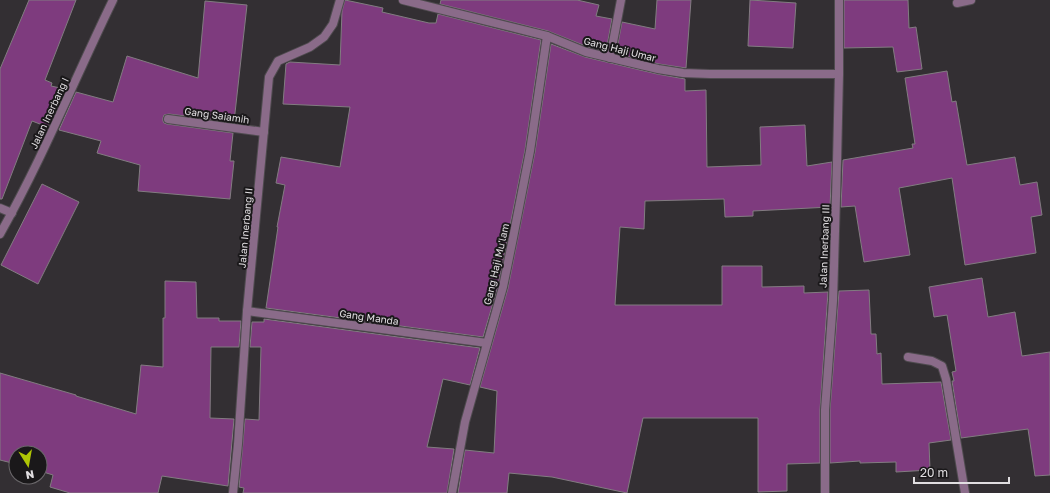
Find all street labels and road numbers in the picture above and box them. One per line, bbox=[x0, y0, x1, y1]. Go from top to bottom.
street label: Gang Haji Umar bbox=[582, 34, 658, 64]
street label: Jalan Inerbang I bbox=[27, 75, 71, 151]
street label: Gang Saiamih bbox=[184, 104, 250, 126]
street label: Jalan Inerbang II bbox=[236, 187, 254, 269]
street label: Jalan Inerbang III bbox=[817, 204, 831, 288]
street label: Gang Haji Mu'lam bbox=[481, 222, 511, 306]
street label: Gang Manda bbox=[339, 307, 399, 327]

